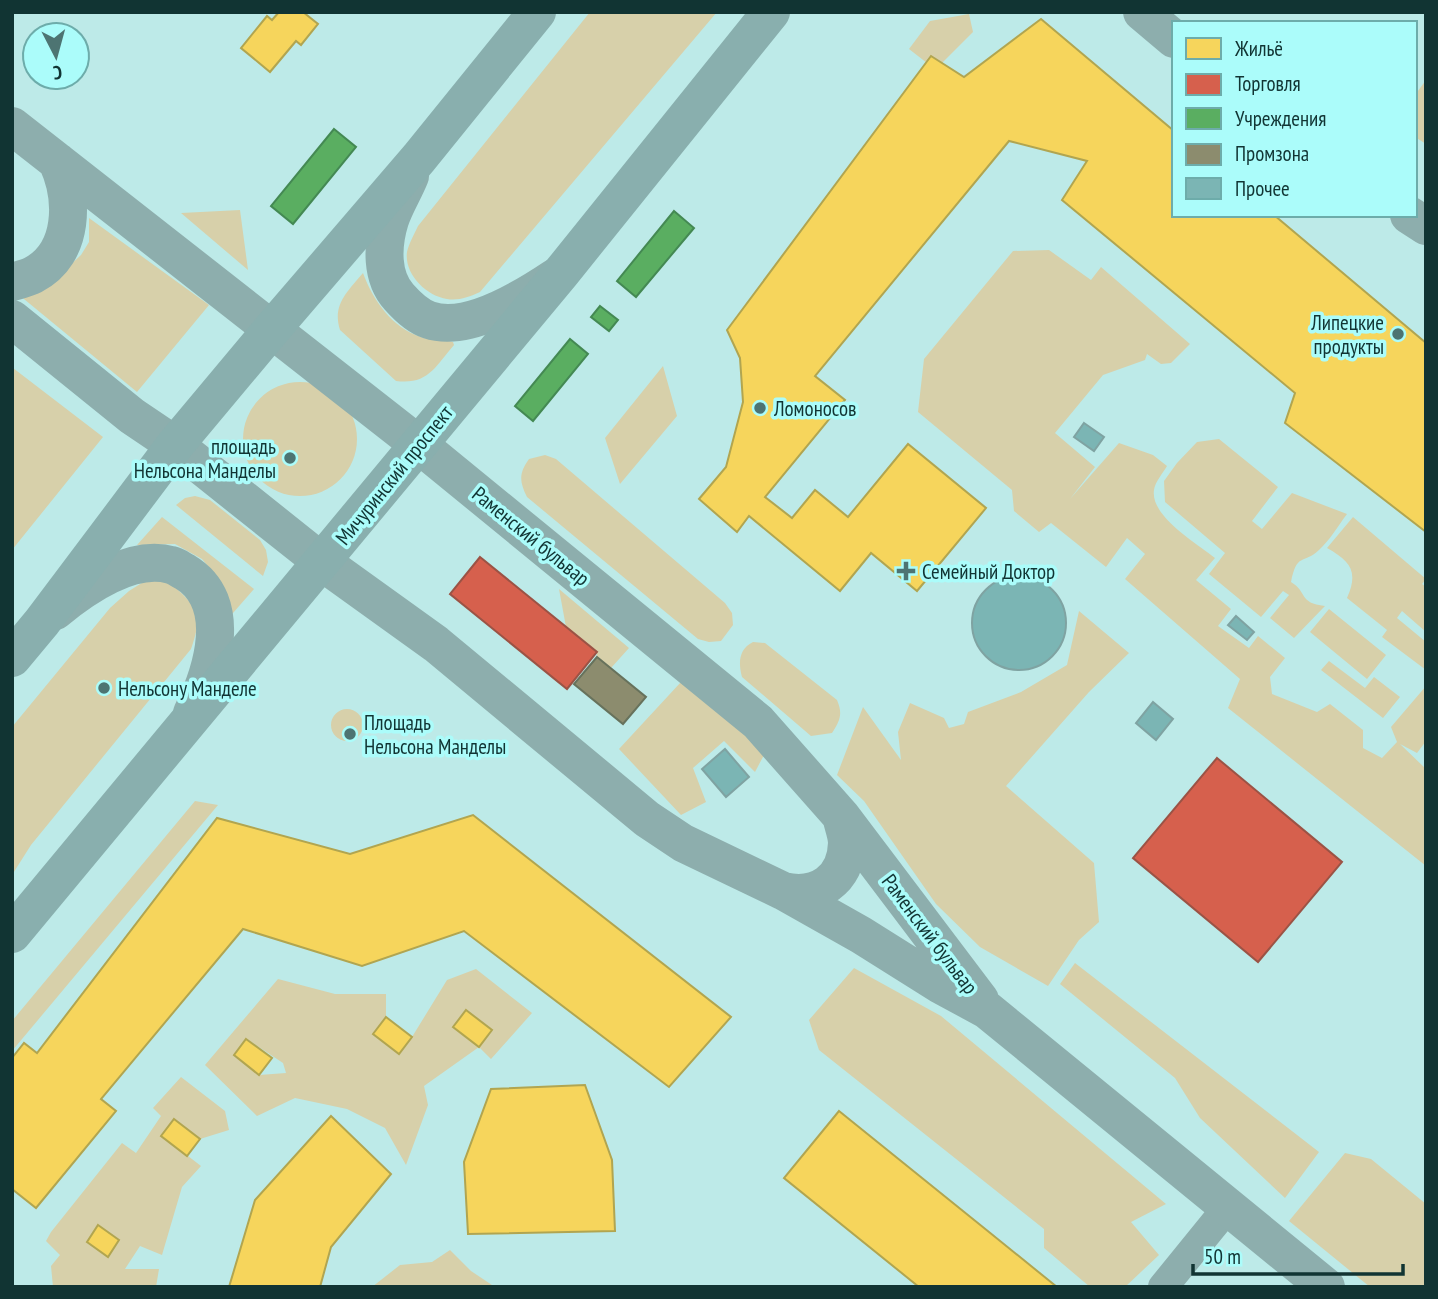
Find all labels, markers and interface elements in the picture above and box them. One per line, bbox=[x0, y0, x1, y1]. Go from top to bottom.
north arrow bbox=[21, 21, 91, 91]
legend bbox=[1172, 21, 1417, 217]
text: Жильё bbox=[1234, 35, 1283, 62]
text: С bbox=[52, 61, 63, 85]
text: Торговля bbox=[1235, 70, 1301, 97]
text: Учреждения bbox=[1235, 105, 1326, 132]
text: Промзона bbox=[1235, 140, 1309, 167]
text: Прочее bbox=[1235, 175, 1290, 202]
place label: Липецкие продукты bbox=[1310, 309, 1384, 360]
marker: Липецкие продукты bbox=[1390, 326, 1406, 342]
place label: Ломоносов bbox=[773, 395, 857, 422]
street label: Мичуринский проспект bbox=[329, 399, 459, 550]
marker: Ломоносов bbox=[752, 400, 768, 416]
place label: площадь Нельсона Манделы bbox=[134, 433, 276, 484]
marker: площадь Нельсона Манделы bbox=[282, 450, 298, 466]
street label: Раменский бульвар bbox=[467, 480, 595, 592]
place label: Семейный Доктор bbox=[922, 558, 1055, 585]
marker: Семейный Доктор bbox=[896, 561, 916, 581]
place label: Нельсону Манделе bbox=[118, 675, 257, 702]
marker: Нельсону Манделе bbox=[96, 680, 112, 696]
place label: Площадь Нельсона Манделы bbox=[364, 709, 506, 760]
marker: Площадь Нельсона Манделы bbox=[342, 726, 358, 742]
street label: Раменский бульвар bbox=[876, 869, 984, 999]
scale bar bbox=[1193, 1232, 1403, 1276]
text: 50 m bbox=[1204, 1243, 1241, 1270]

